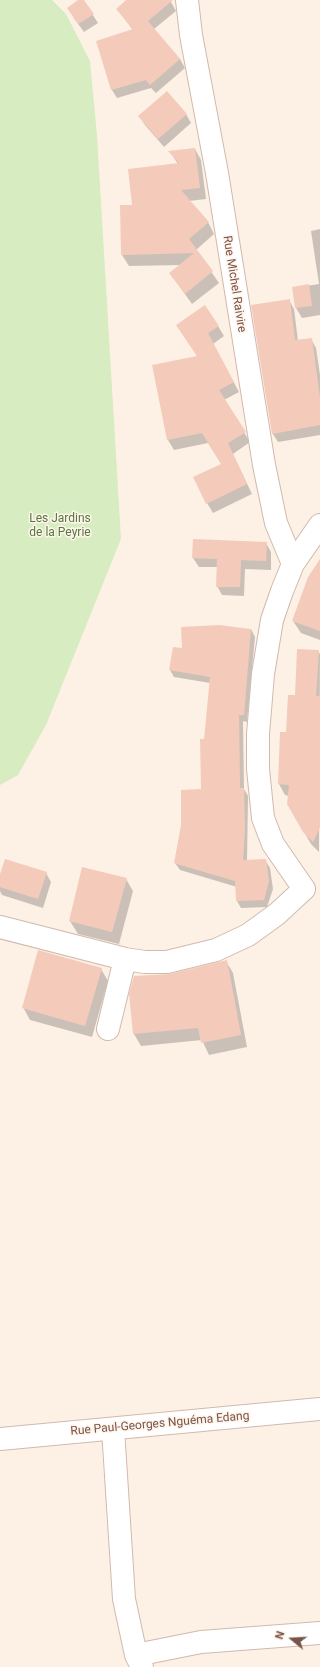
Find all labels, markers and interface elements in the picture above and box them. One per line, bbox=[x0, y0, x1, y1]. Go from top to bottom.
street label: Rue Michel Raivire bbox=[219, 235, 249, 333]
park label: Les Jardins de la Peyrie bbox=[29, 512, 91, 540]
street label: Rue Paul-Georges Nguéma Edang bbox=[70, 1409, 250, 1439]
north arrow bbox=[272, 1619, 312, 1659]
text: N bbox=[273, 1629, 287, 1641]

